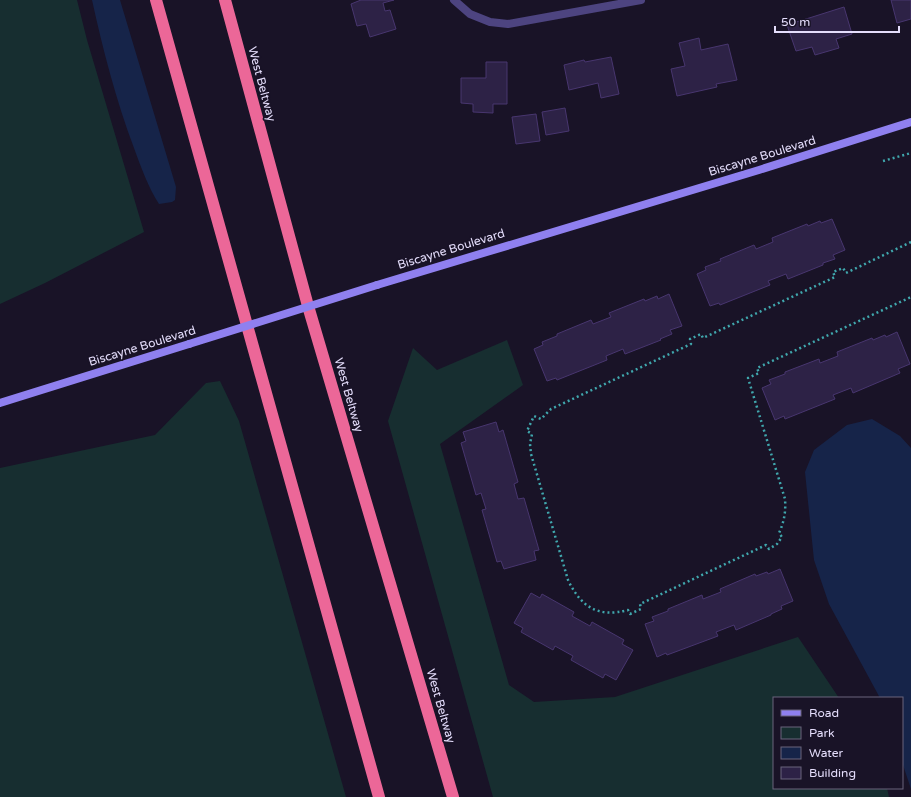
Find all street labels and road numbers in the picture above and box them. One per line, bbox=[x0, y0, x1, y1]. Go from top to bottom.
street label: West Beltway bbox=[245, 45, 279, 123]
street label: Biscayne Boulevard bbox=[707, 133, 817, 179]
street label: Biscayne Boulevard bbox=[396, 226, 506, 272]
street label: Biscayne Boulevard bbox=[87, 323, 197, 369]
street label: West Beltway bbox=[332, 356, 366, 434]
street label: West Beltway bbox=[424, 667, 458, 745]

